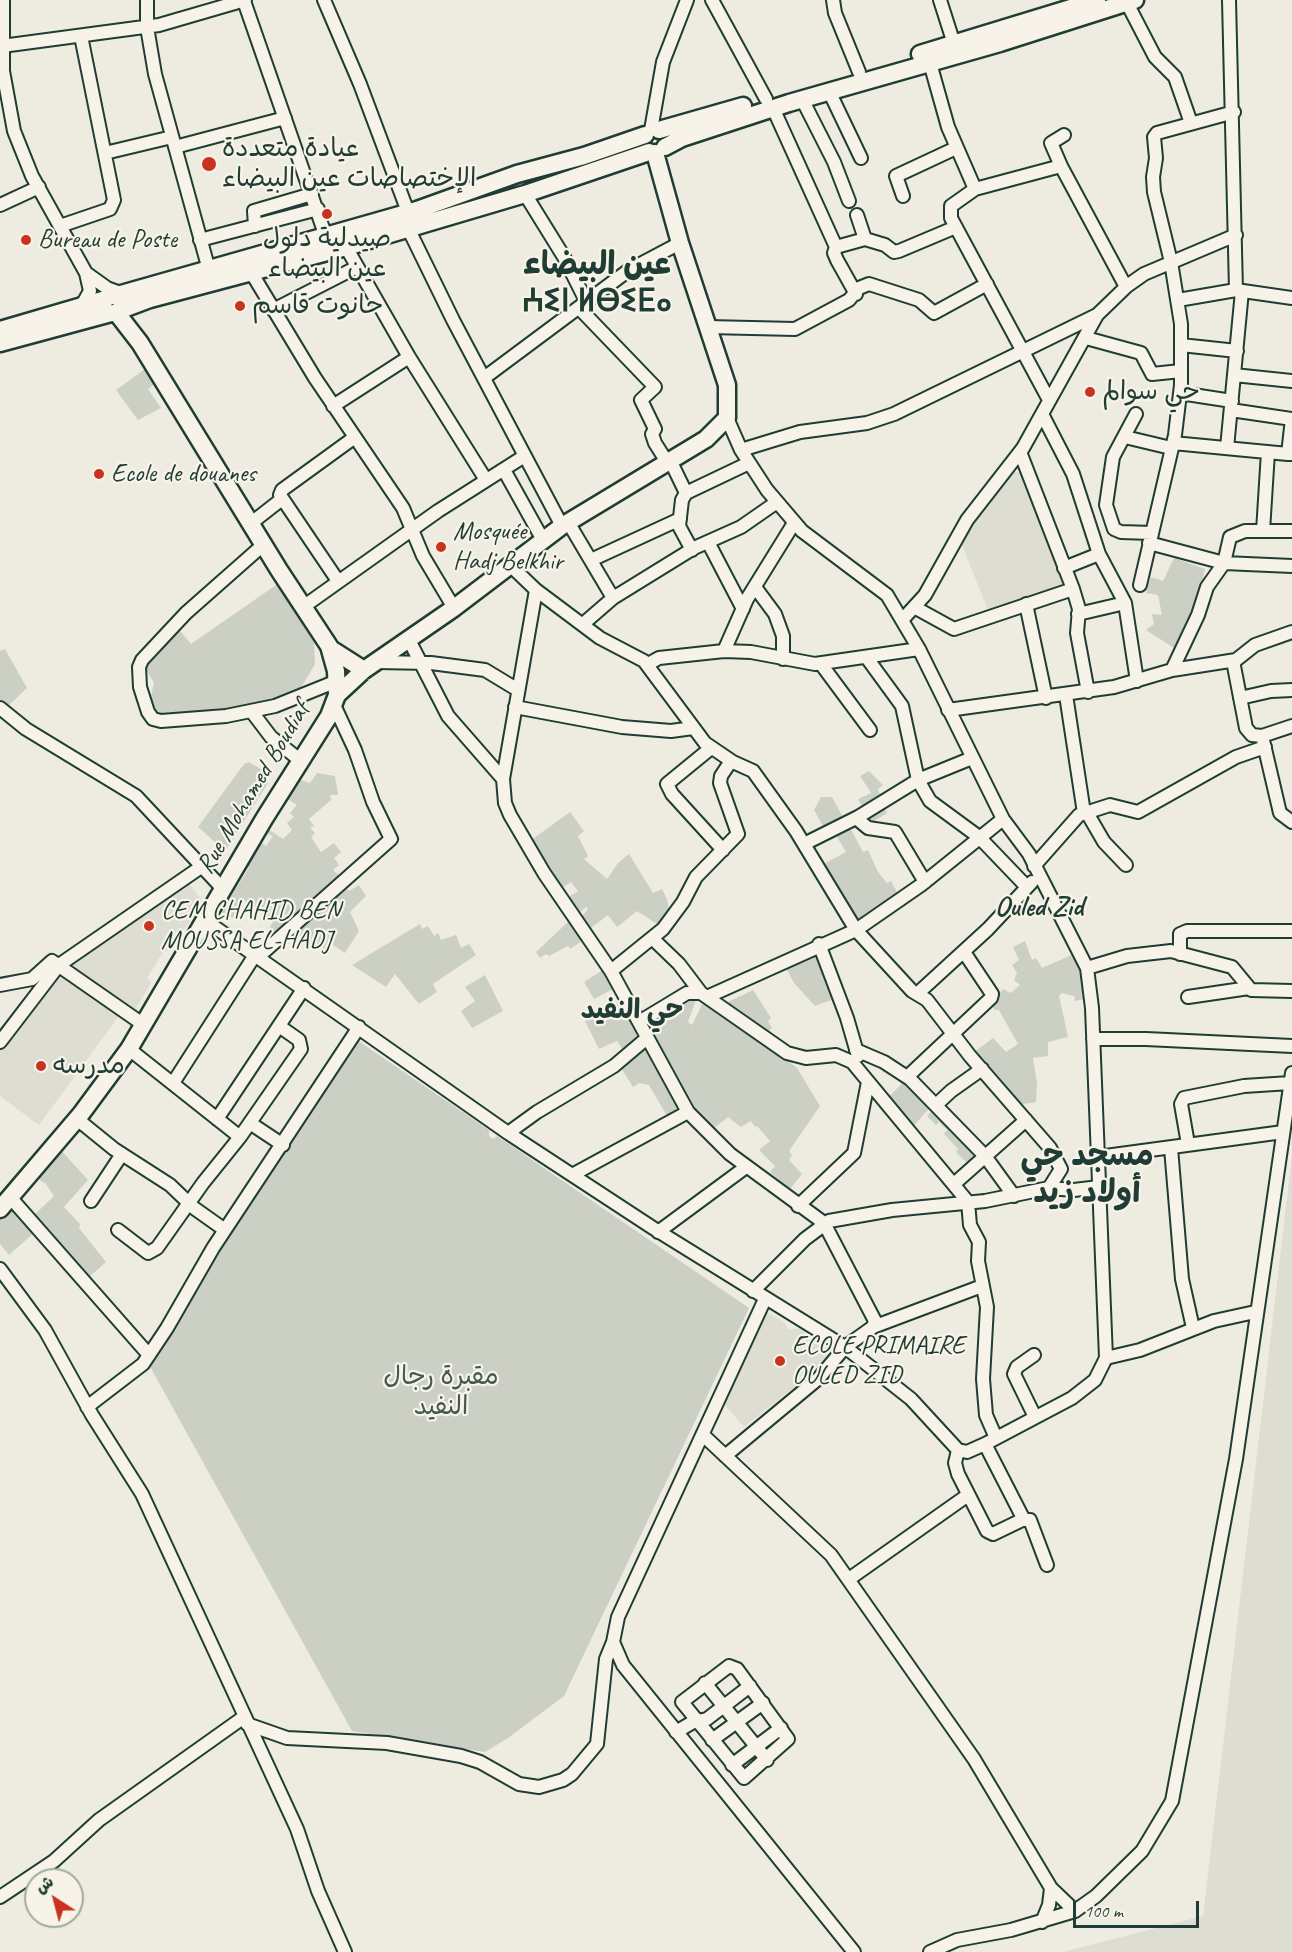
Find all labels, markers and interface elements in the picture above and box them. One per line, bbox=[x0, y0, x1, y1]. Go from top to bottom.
place label: عيادة متعددة الإختصاصات عين البيضاء bbox=[222, 133, 476, 194]
marker: عيادة متعددة الإختصاصات عين البيضاء bbox=[200, 155, 218, 173]
marker: صيدلية دلول عين البيضاء bbox=[320, 207, 334, 221]
place label: صيدلية دلول عين البيضاء bbox=[263, 223, 391, 284]
place label: Bureau de Poste bbox=[38, 224, 177, 256]
marker: Bureau de Poste bbox=[19, 233, 33, 247]
district label: عين البيضاء ⵄⵉⵏ ⵍⴱⵉⴹⴰ bbox=[522, 247, 672, 322]
place label: حانوت قاسم bbox=[252, 290, 382, 322]
marker: حانوت قاسم bbox=[233, 299, 247, 313]
place label: حي سوالم bbox=[1102, 376, 1200, 408]
marker: حي سوالم bbox=[1083, 385, 1097, 399]
place label: Ecole de douanes bbox=[111, 458, 256, 490]
marker: Ecole de douanes bbox=[92, 467, 106, 481]
place label: Mosquée Hadj Belkhir bbox=[453, 516, 563, 578]
marker: Mosquée Hadj Belkhir bbox=[434, 540, 448, 554]
street label: Rue Mohamed Boudiaf bbox=[190, 696, 318, 880]
district label: Ouled Zid bbox=[995, 891, 1083, 925]
place label: CEM CHAHID BEN MOUSSA EL-HADJ bbox=[161, 895, 340, 957]
marker: CEM CHAHID BEN MOUSSA EL-HADJ bbox=[142, 919, 156, 933]
district label: حي النفيد bbox=[581, 995, 683, 1027]
place label: مدرسه bbox=[53, 1050, 125, 1082]
marker: مدرسه bbox=[34, 1059, 48, 1073]
district label: مسجد حي أولاد زيد bbox=[1020, 1138, 1154, 1213]
place label: ECOLE PRIMAIRE OULED ZID bbox=[792, 1330, 965, 1392]
marker: ECOLE PRIMAIRE OULED ZID bbox=[773, 1354, 787, 1368]
park label: مقبرة رجال النفيد bbox=[383, 1361, 499, 1422]
north arrow bbox=[24, 1868, 84, 1928]
text: ش bbox=[32, 1872, 58, 1898]
scale bar bbox=[1076, 1889, 1202, 1927]
text: 100 m bbox=[1084, 1900, 1123, 1922]

